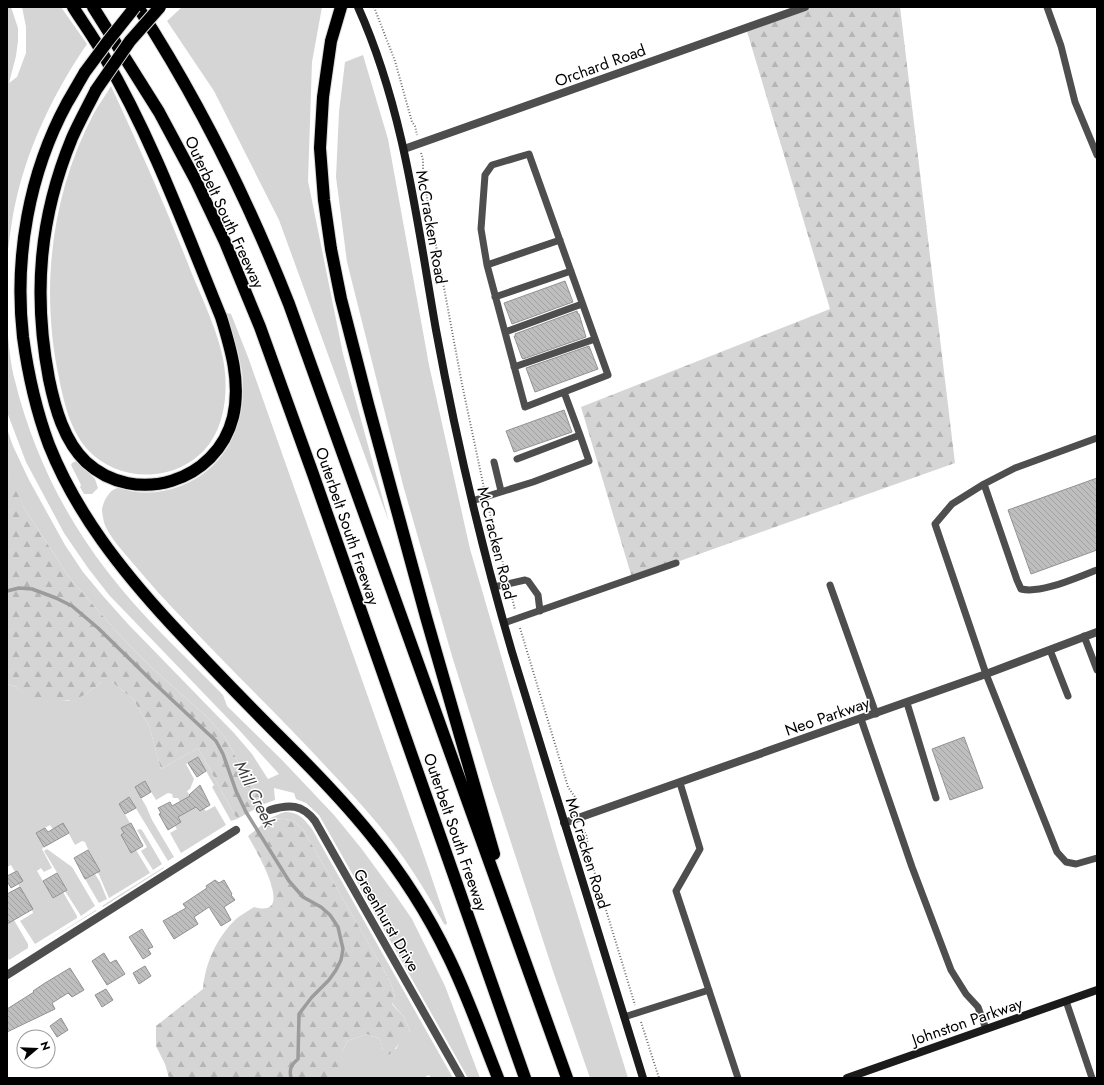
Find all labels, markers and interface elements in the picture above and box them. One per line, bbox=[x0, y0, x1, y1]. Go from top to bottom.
street label: Orchard Road bbox=[551, 38, 649, 93]
street label: Outerbelt South Freeway bbox=[179, 132, 270, 293]
street label: McCracken Road bbox=[410, 168, 453, 286]
street label: Outerbelt South Freeway bbox=[310, 444, 386, 609]
street label: McCracken Road bbox=[471, 484, 522, 602]
street label: Neo Parkway bbox=[782, 691, 874, 742]
street label: Outerbelt South Freeway bbox=[418, 750, 494, 915]
water label: Mill Creek bbox=[229, 757, 282, 832]
street label: McCracken Road bbox=[560, 795, 615, 912]
street label: Greenhurst Drive bbox=[348, 864, 425, 976]
street label: Johnston Parkway bbox=[907, 991, 1027, 1052]
north arrow bbox=[16, 1029, 56, 1069]
text: N bbox=[36, 1039, 54, 1052]

